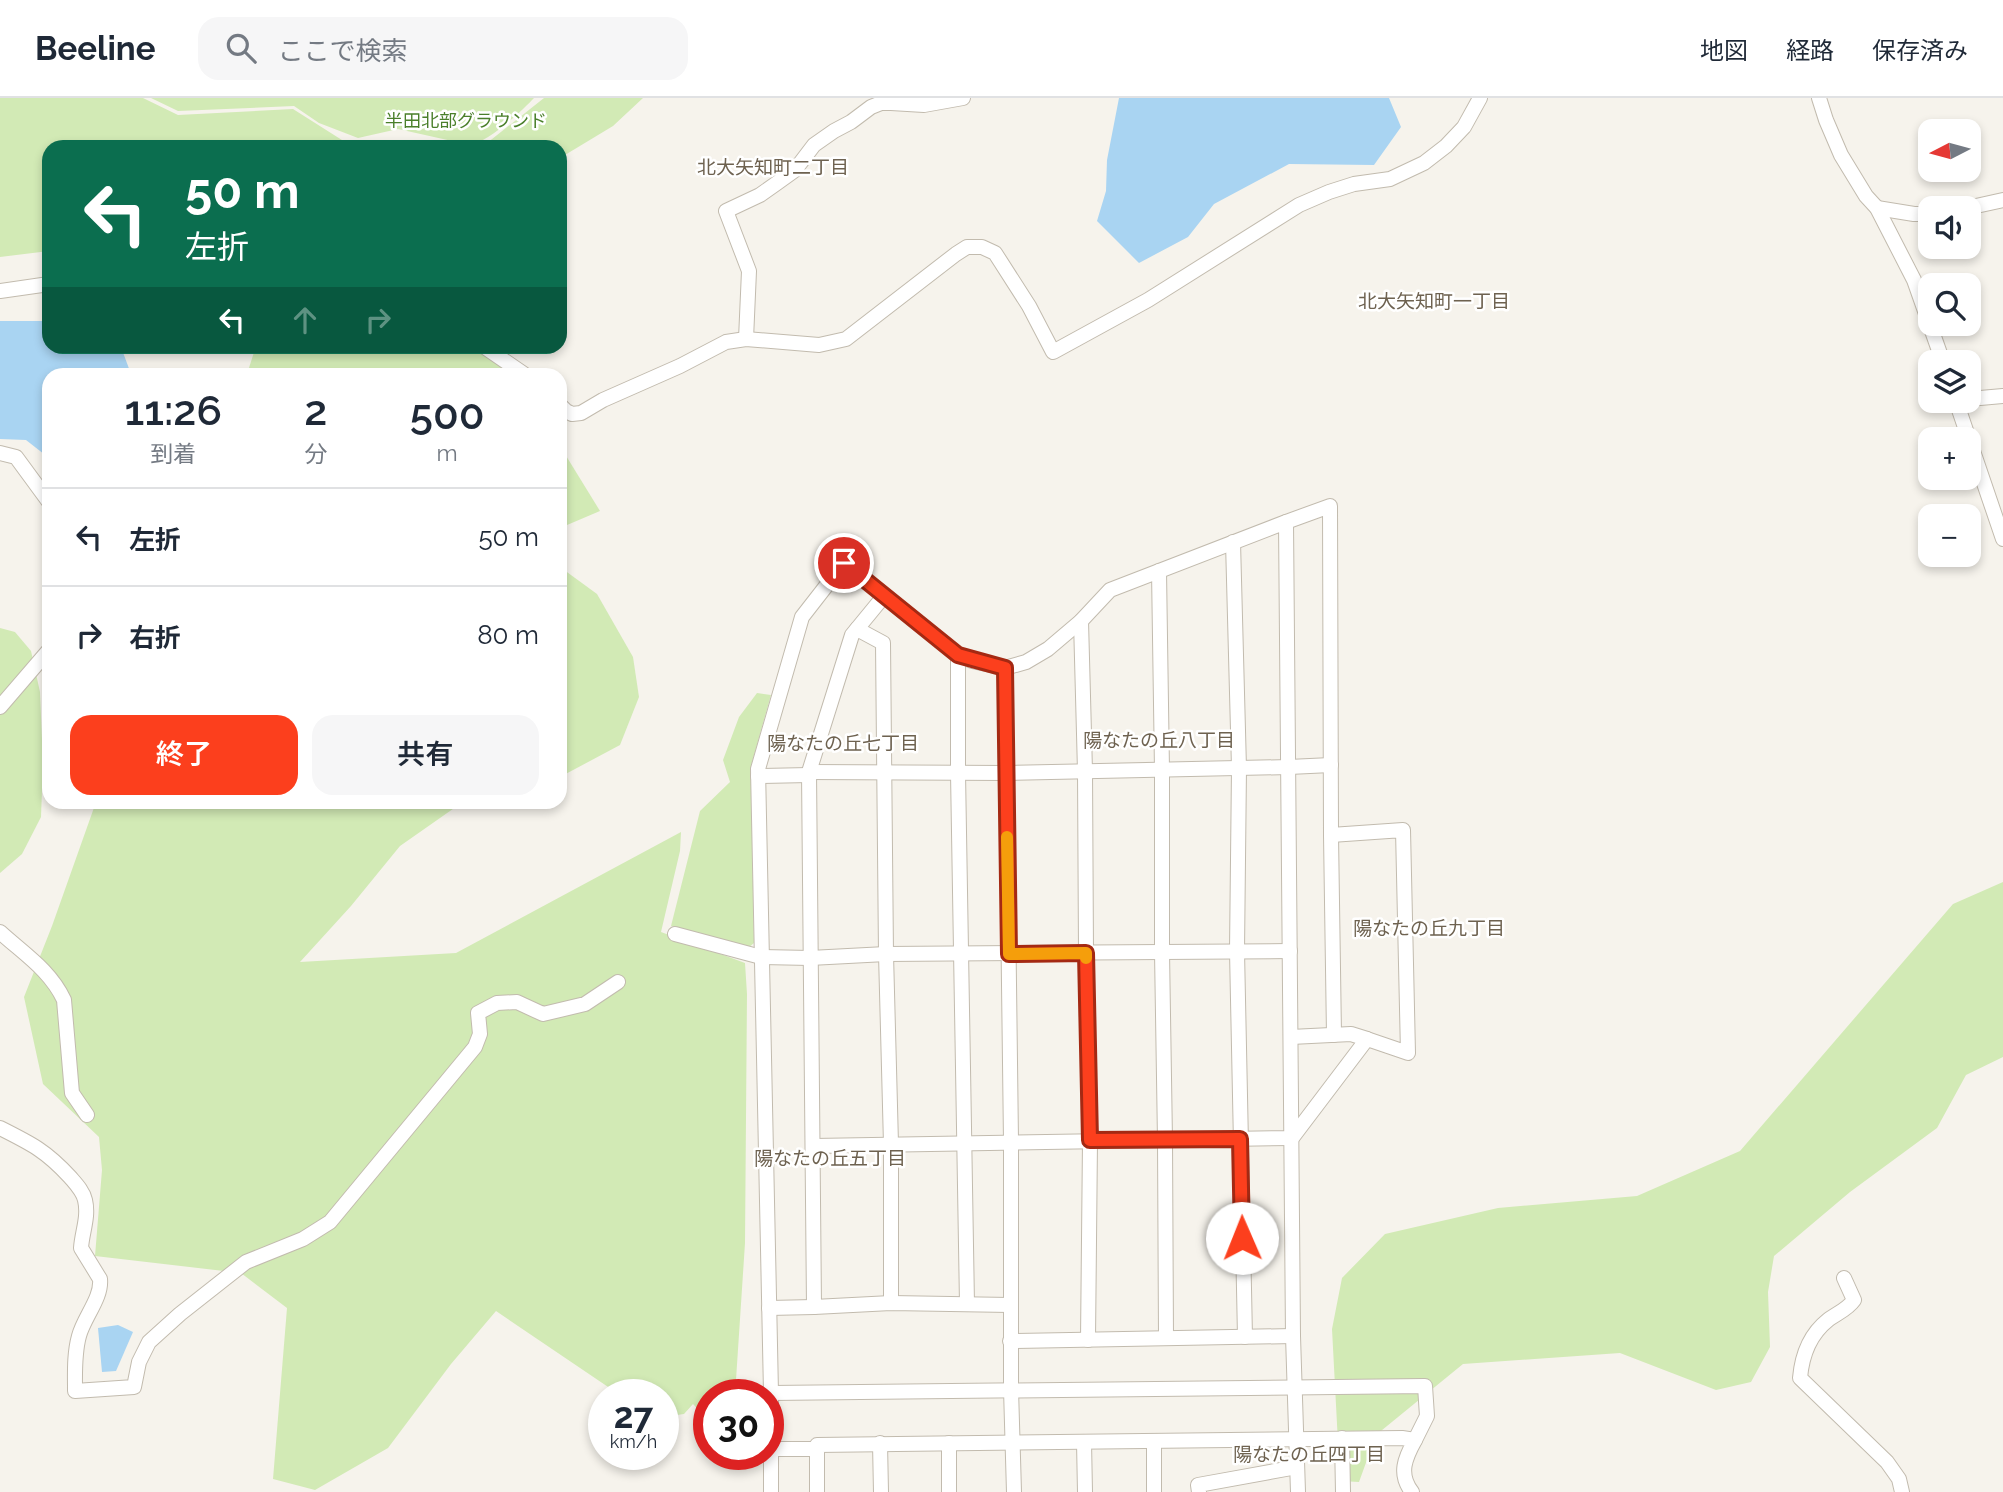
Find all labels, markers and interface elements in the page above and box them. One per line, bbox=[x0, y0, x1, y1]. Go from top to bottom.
search box bbox=[198, 17, 688, 80]
text: Beeline bbox=[35, 29, 156, 68]
icon: search bbox=[222, 29, 260, 67]
text: ここで検索 bbox=[278, 36, 408, 66]
text: 地図 bbox=[1700, 36, 1748, 65]
text: 経路 bbox=[1786, 36, 1834, 65]
text: 保存済み bbox=[1872, 36, 1968, 65]
park label: 半田北部グラウンド bbox=[385, 110, 547, 131]
north arrow bbox=[1918, 119, 1981, 182]
map controls bbox=[1918, 119, 1981, 567]
district label: 北大矢知町二丁目 bbox=[697, 156, 849, 178]
text: 50 m bbox=[185, 162, 300, 219]
icon: left bbox=[70, 168, 161, 259]
button: sound bbox=[1918, 196, 1981, 259]
text: 左折 bbox=[185, 228, 249, 265]
button: search bbox=[1918, 273, 1981, 336]
district label: 北大矢知町一丁目 bbox=[1358, 290, 1510, 312]
icon: left bbox=[213, 301, 251, 339]
icon: ahead bbox=[286, 301, 324, 339]
icon: right bbox=[359, 301, 397, 339]
button: layers bbox=[1918, 350, 1981, 413]
text: 11:26 bbox=[124, 386, 222, 435]
text: 2 bbox=[304, 386, 327, 435]
text: 500 bbox=[410, 390, 485, 439]
button: + bbox=[1918, 427, 1981, 490]
text: m bbox=[437, 439, 458, 466]
text: 到着 bbox=[150, 440, 196, 467]
text: 分 bbox=[304, 440, 327, 467]
button: − bbox=[1918, 504, 1981, 567]
icon: left bbox=[70, 518, 108, 556]
text: 50 m bbox=[478, 522, 539, 552]
text: 左折 bbox=[129, 525, 181, 555]
pin bbox=[814, 533, 874, 593]
icon: arrive bbox=[825, 544, 863, 582]
icon: right bbox=[70, 616, 108, 654]
text: 80 m bbox=[477, 620, 539, 650]
text: 右折 bbox=[129, 623, 181, 653]
button: 終了 bbox=[70, 715, 298, 795]
button: 共有 bbox=[312, 715, 539, 795]
district label: 陽なたの丘八丁目 bbox=[1083, 729, 1235, 751]
district label: 陽なたの丘七丁目 bbox=[767, 732, 919, 754]
district label: 陽なたの丘九丁目 bbox=[1353, 917, 1505, 939]
district label: 陽なたの丘五丁目 bbox=[754, 1147, 906, 1169]
position arrow bbox=[1205, 1201, 1279, 1275]
speed limit sign: 30 bbox=[693, 1379, 784, 1470]
text: 27 bbox=[614, 1395, 653, 1436]
text: km/h bbox=[610, 1431, 657, 1452]
district label: 陽なたの丘四丁目 bbox=[1233, 1443, 1385, 1465]

